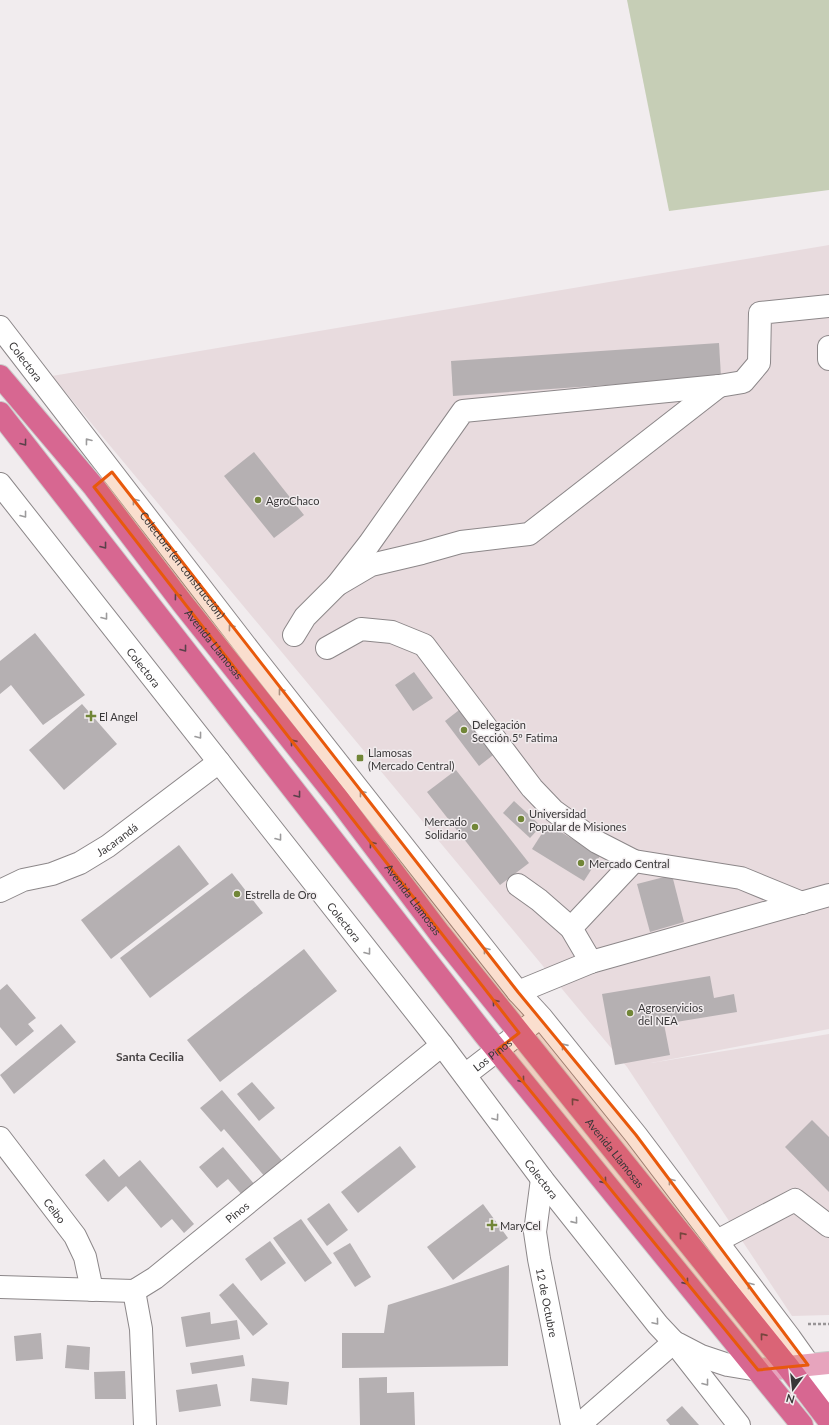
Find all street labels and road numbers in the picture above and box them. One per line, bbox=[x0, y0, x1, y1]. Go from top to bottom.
street label: Colectora bbox=[7, 339, 46, 384]
street label: Colectora (en construcción) bbox=[138, 509, 228, 621]
street label: Avenida Llamosas bbox=[183, 606, 246, 681]
street label: Colectora bbox=[125, 645, 164, 689]
street label: Jacarandá bbox=[94, 820, 140, 858]
street label: Avenida Llamosas bbox=[383, 861, 445, 937]
street label: Colectora bbox=[325, 899, 364, 944]
street label: Los Pinos bbox=[470, 1035, 514, 1073]
street label: Avenida Llamosas bbox=[584, 1115, 648, 1190]
street label: Colectora bbox=[523, 1156, 561, 1201]
street label: Ceibo bbox=[42, 1195, 69, 1225]
street label: Pinos bbox=[222, 1198, 251, 1225]
street label: 12 de Octubre bbox=[534, 1267, 561, 1338]

